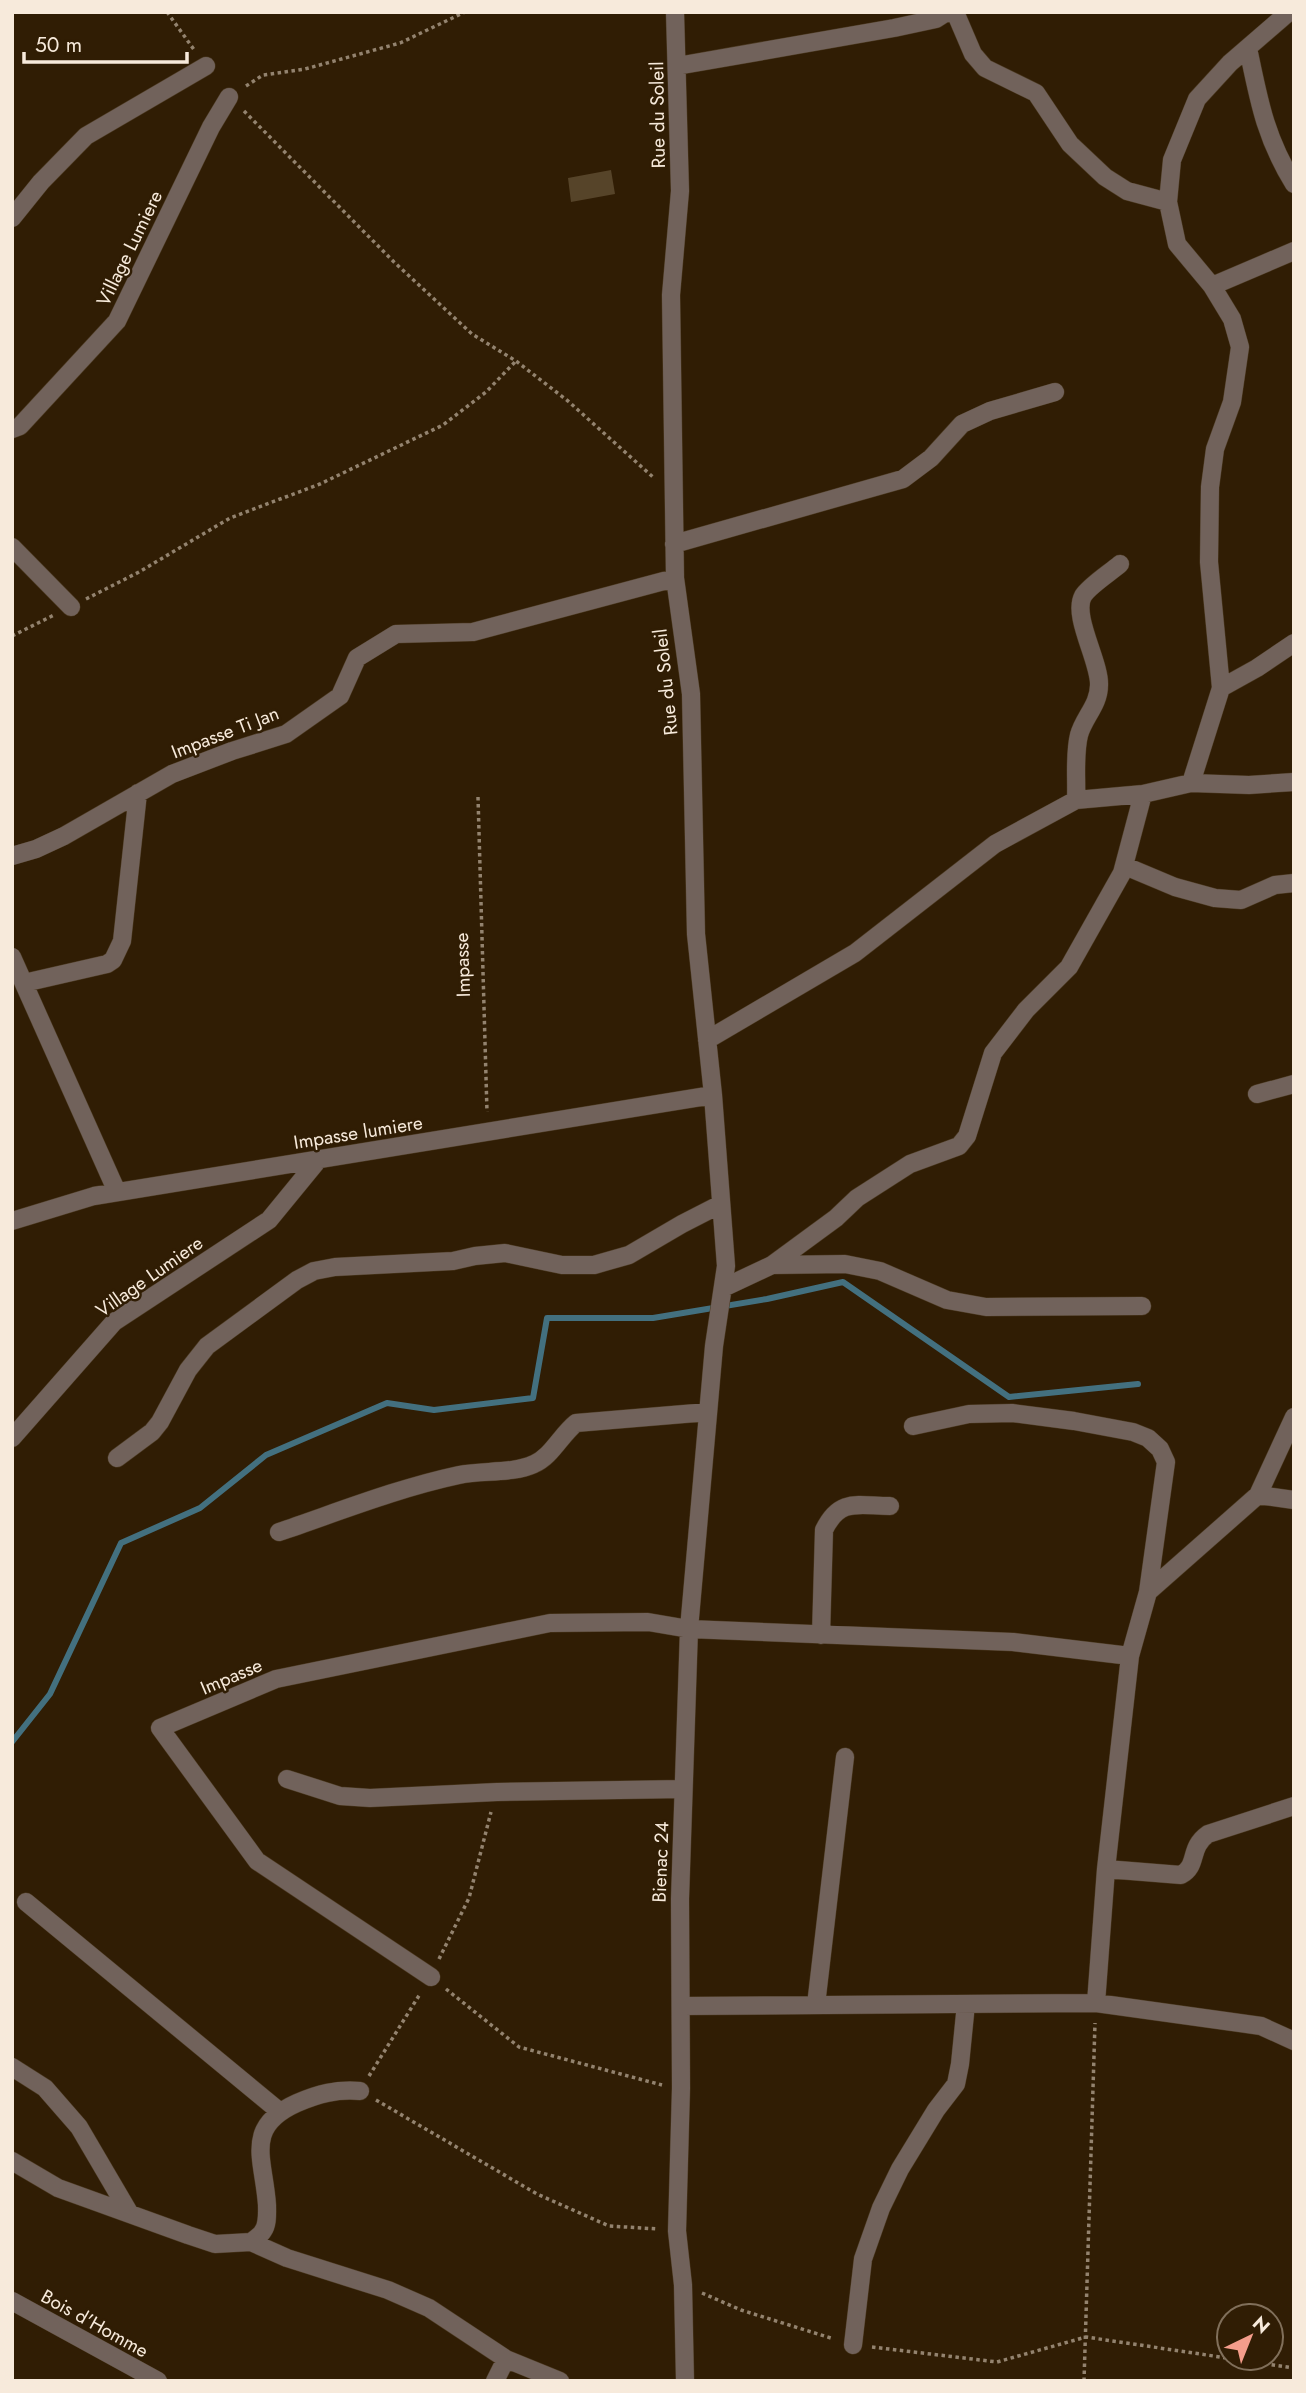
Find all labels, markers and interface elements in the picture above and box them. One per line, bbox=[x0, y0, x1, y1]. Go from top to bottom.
scale bar bbox=[24, 21, 187, 65]
text: 50 m bbox=[35, 30, 82, 60]
street label: Rue du Soleil bbox=[643, 61, 672, 169]
street label: Village Lumiere bbox=[90, 186, 169, 310]
street label: Rue du Soleil bbox=[646, 627, 685, 736]
street label: Impasse Ti Jan bbox=[167, 700, 283, 765]
street label: Impasse bbox=[448, 932, 477, 998]
street label: Impasse lumiere bbox=[292, 1109, 425, 1156]
street label: Village Lumiere bbox=[90, 1229, 209, 1323]
street label: Impasse bbox=[196, 1651, 266, 1701]
street label: Bienac 24 bbox=[646, 1821, 675, 1903]
street label: Bois d'Homme bbox=[36, 2283, 153, 2364]
north arrow bbox=[1215, 2302, 1285, 2372]
text: N bbox=[1247, 2310, 1276, 2340]

